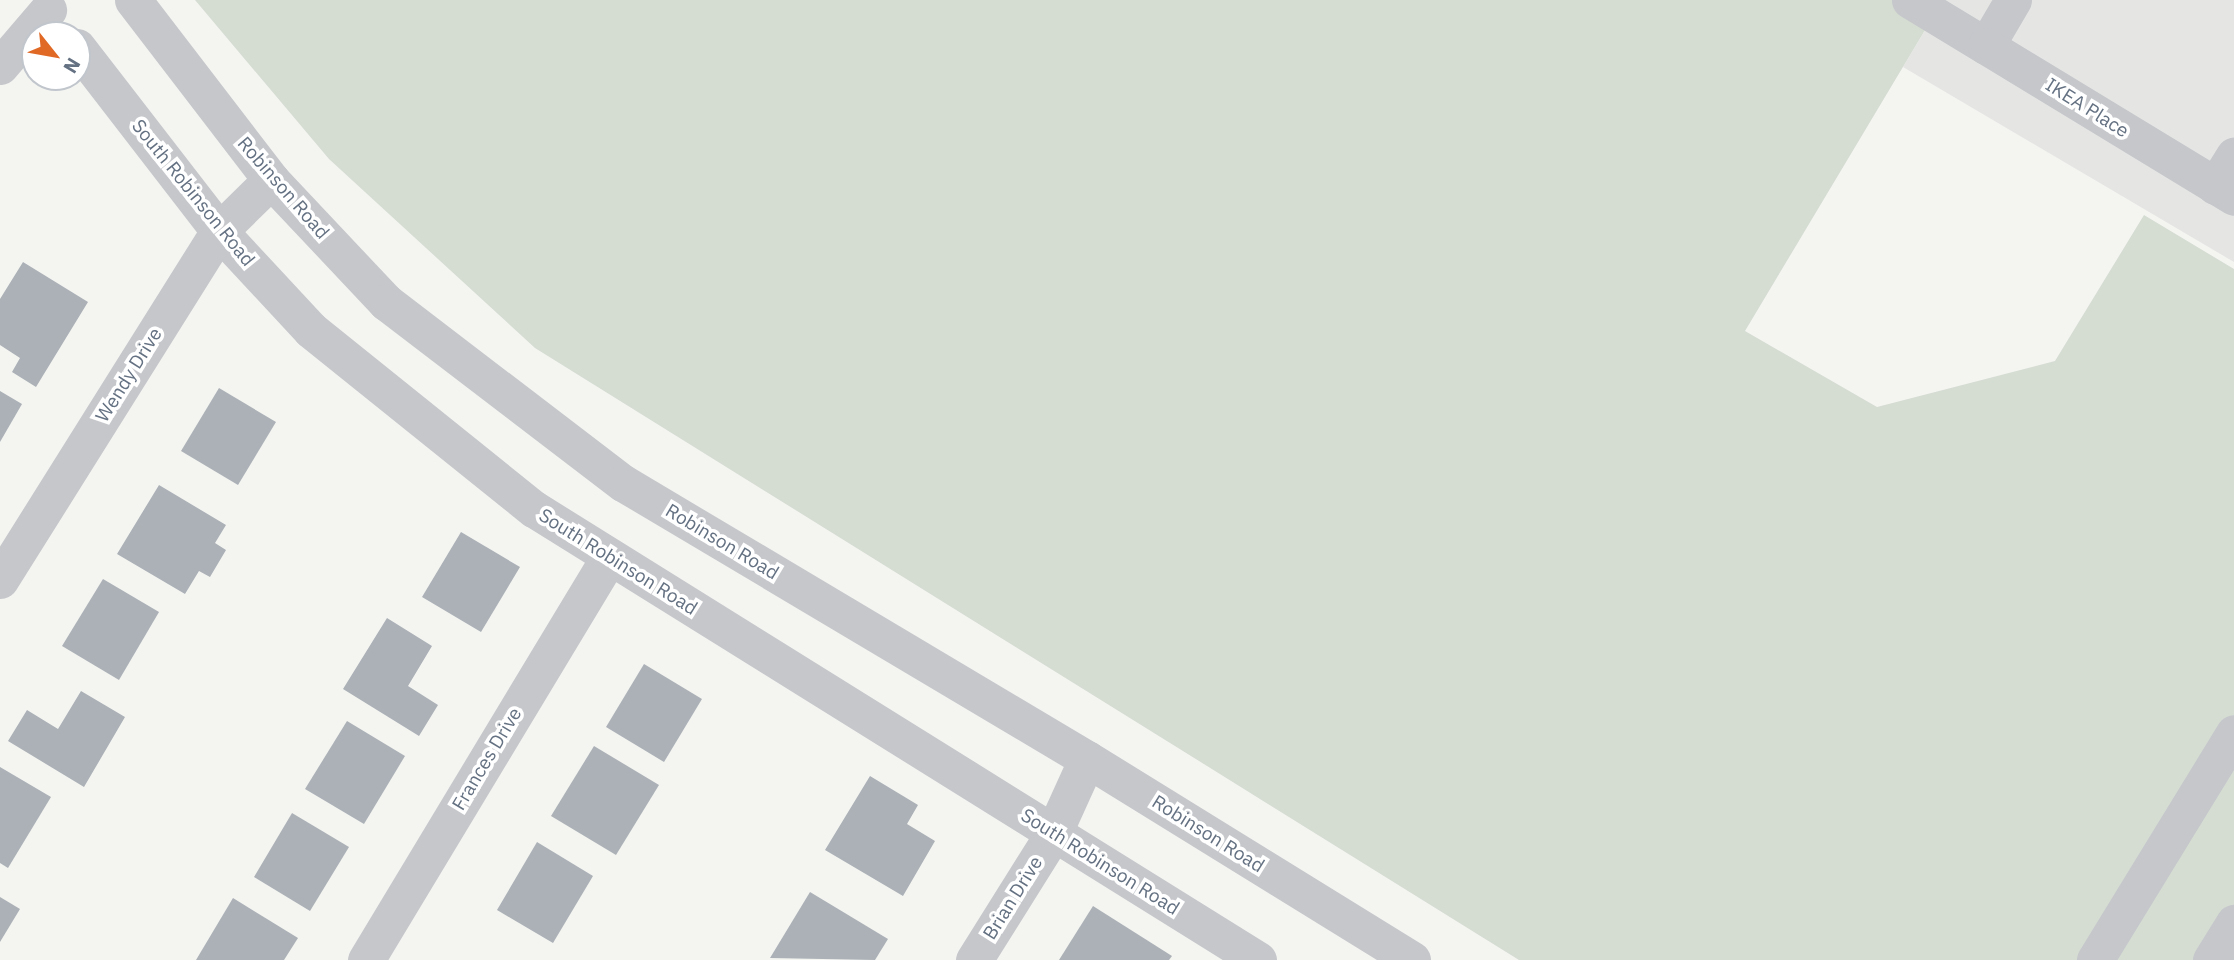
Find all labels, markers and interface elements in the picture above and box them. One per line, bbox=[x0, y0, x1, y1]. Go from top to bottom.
north arrow bbox=[21, 21, 91, 91]
text: N bbox=[58, 54, 86, 78]
street label: IKEA Place bbox=[2041, 73, 2133, 143]
street label: South Robinson Road bbox=[127, 115, 259, 271]
street label: Robinson Road bbox=[232, 132, 334, 244]
street label: Wendy Drive bbox=[91, 324, 167, 426]
street label: Robinson Road bbox=[661, 499, 783, 585]
street label: South Robinson Road bbox=[535, 504, 701, 620]
street label: Frances Drive bbox=[447, 704, 527, 814]
street label: Robinson Road bbox=[1148, 790, 1268, 878]
street label: South Robinson Road bbox=[1017, 804, 1183, 920]
street label: Brian Drive bbox=[979, 852, 1047, 944]

